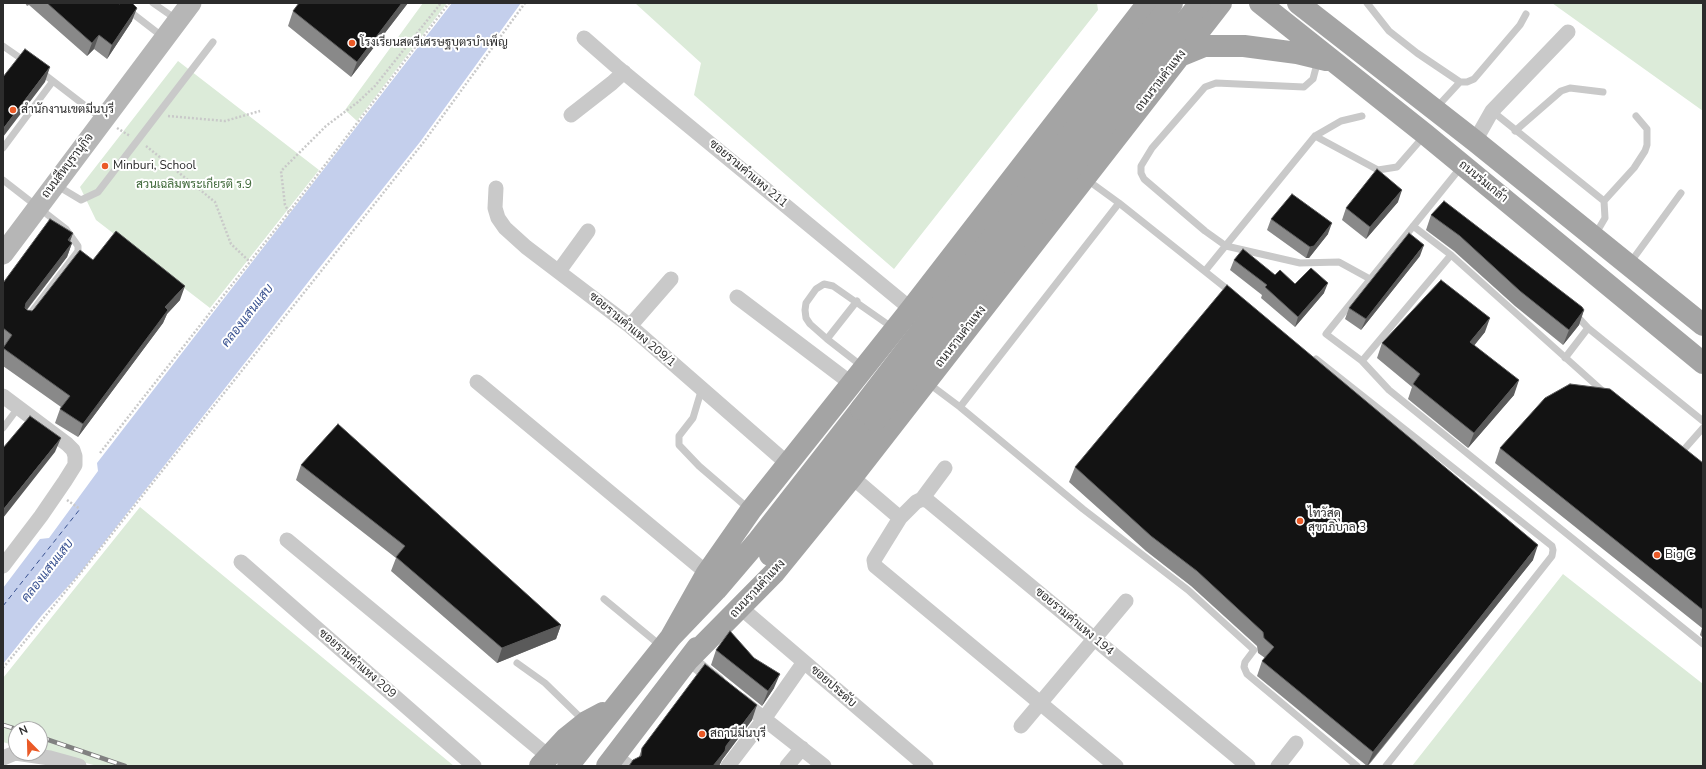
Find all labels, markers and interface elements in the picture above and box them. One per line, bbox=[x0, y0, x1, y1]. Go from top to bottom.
place label: โรงเรียนสตรีเศรษฐบุตรบำเพ็ญ bbox=[360, 36, 508, 50]
marker: โรงเรียนสตรีเศรษฐบุตรบำเพ็ญ bbox=[347, 38, 357, 48]
street label: ถนนรามคำแหง bbox=[1132, 47, 1190, 115]
place label: สำนักงานเขตมีนบุรี bbox=[21, 103, 114, 117]
marker: สำนักงานเขตมีนบุรี bbox=[8, 105, 18, 115]
street label: ถนนสีหบุรานุกิจ bbox=[39, 131, 97, 201]
street label: ซอยรามคำแหง 211 bbox=[706, 137, 790, 211]
street label: ถนนร่มเกล้า bbox=[1456, 158, 1510, 206]
place label: Minburi, School bbox=[113, 159, 196, 173]
marker: Minburi, School bbox=[100, 161, 110, 171]
park label: สวนเฉลิมพระเกียรติ ร.9 bbox=[136, 178, 252, 192]
water label: คลองแสนแสบ bbox=[219, 281, 277, 351]
street label: ซอยรามคำแหง 209/1 bbox=[586, 290, 678, 370]
street label: ถนนรามคำแหง bbox=[932, 303, 990, 371]
place label: ไทวัสดุ สุขาภิบาล 3 bbox=[1308, 507, 1366, 535]
marker: ไทวัสดุ สุขาภิบาล 3 bbox=[1295, 516, 1305, 526]
water label: คลองแสนแสบ bbox=[19, 536, 77, 606]
place label: Big C bbox=[1665, 548, 1694, 562]
marker: Big C bbox=[1652, 550, 1662, 560]
street label: ถนนรามคำแหง bbox=[727, 557, 789, 621]
street label: ซอยรามคำแหง 194 bbox=[1032, 585, 1116, 659]
street label: ซอยรามคำแหง 209 bbox=[315, 626, 399, 702]
street label: ซอยประดับ bbox=[807, 663, 859, 711]
north arrow bbox=[8, 721, 48, 761]
text: N bbox=[17, 722, 30, 739]
place label: สถานีมีนบุรี bbox=[710, 727, 766, 741]
marker: สถานีมีนบุรี bbox=[697, 729, 707, 739]

